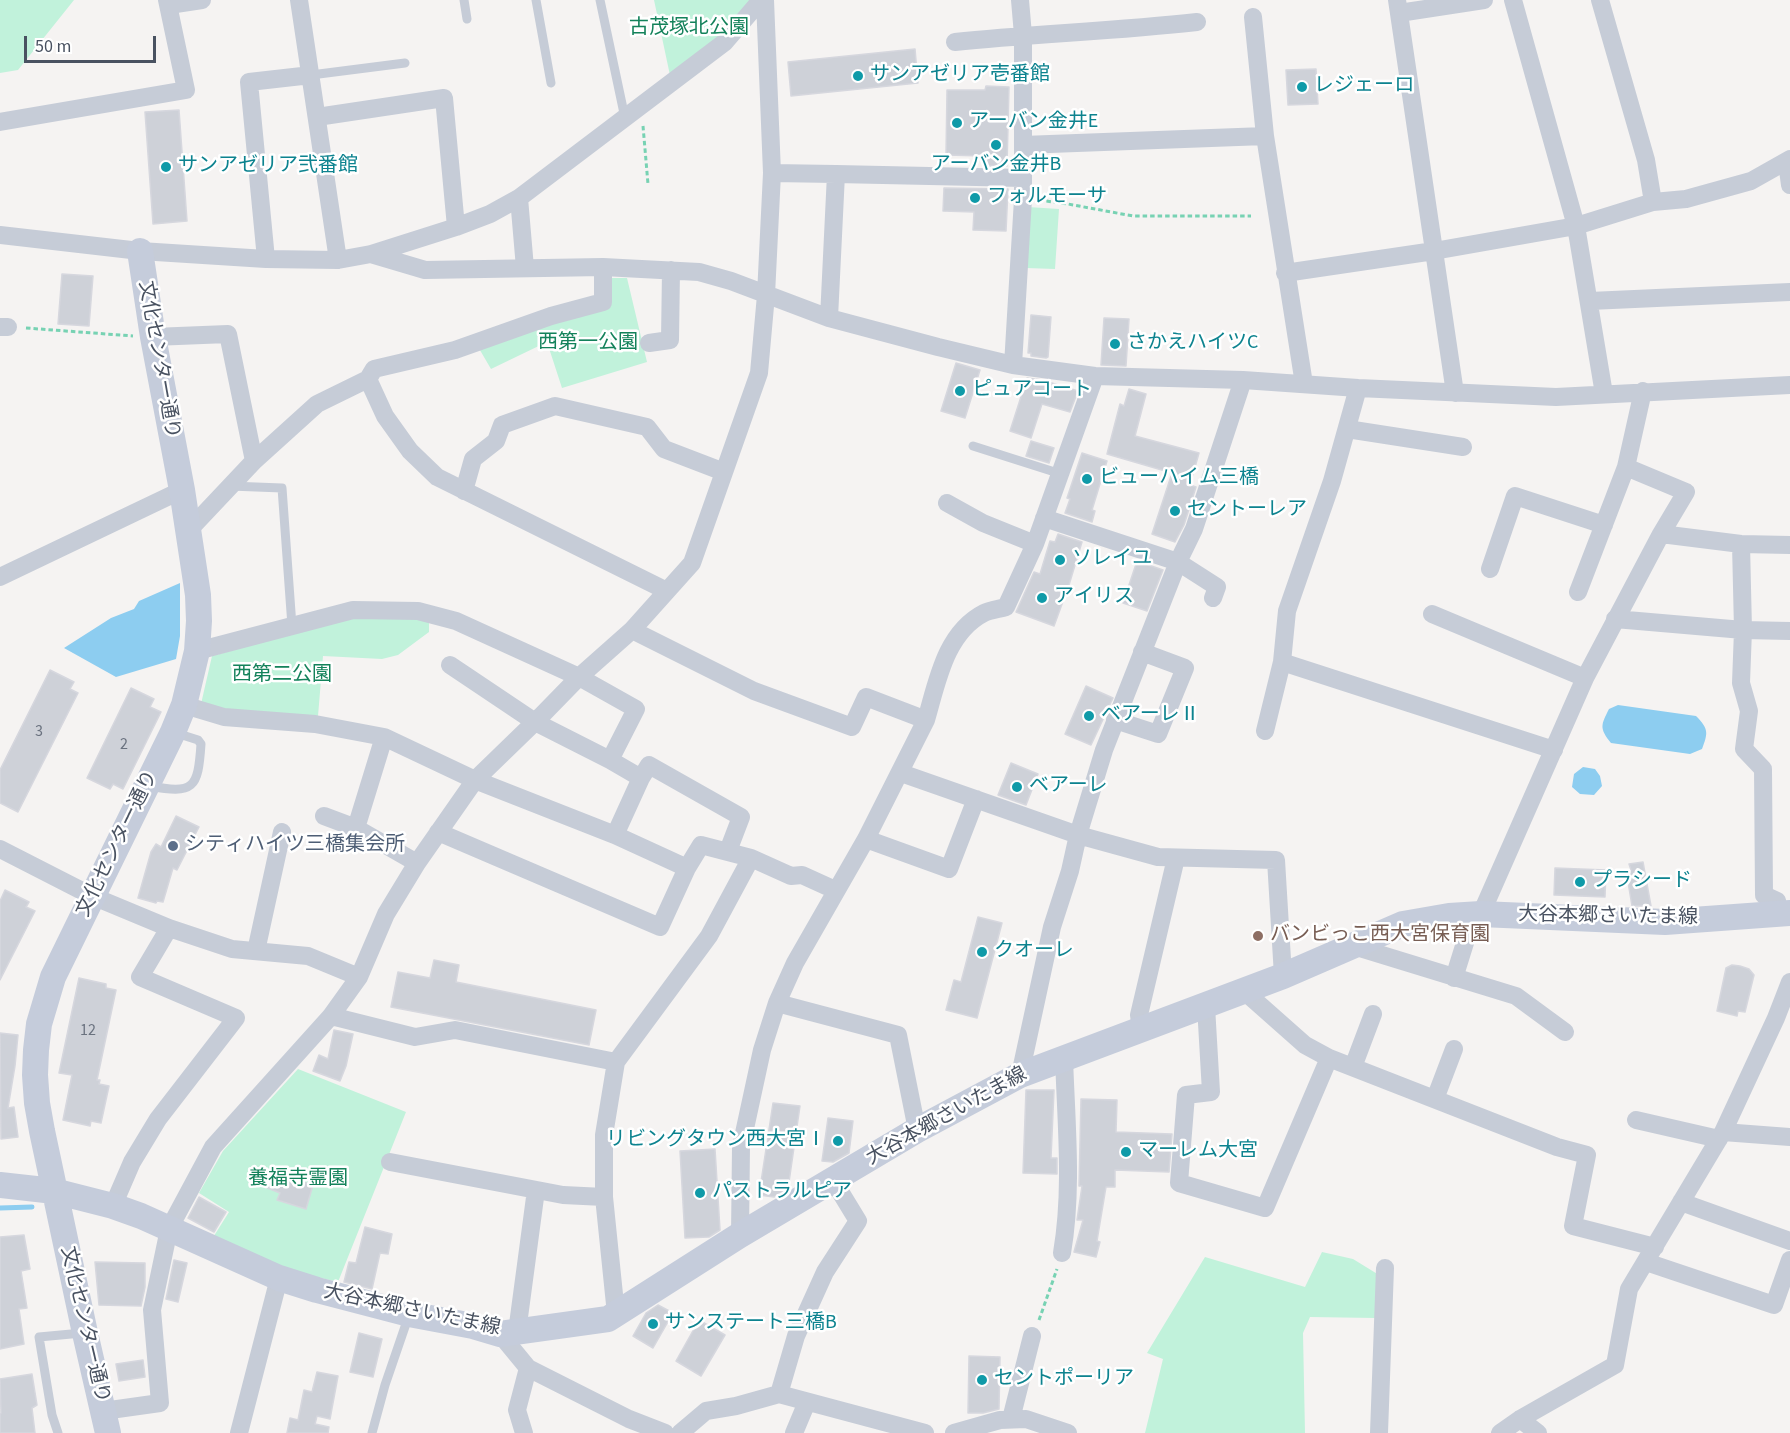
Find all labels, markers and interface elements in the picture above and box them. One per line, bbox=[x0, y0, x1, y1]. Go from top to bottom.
park label: 古茂塚北公園 bbox=[629, 17, 749, 41]
scale bar bbox=[27, 24, 159, 62]
text: 50 m bbox=[35, 34, 71, 59]
place label: サンアゼリア壱番館 bbox=[870, 64, 1050, 88]
marker: サンアゼリア壱番館 bbox=[851, 69, 865, 83]
place label: レジェーロ bbox=[1314, 75, 1414, 99]
marker: レジェーロ bbox=[1295, 80, 1309, 94]
place label: アーバン金井E bbox=[969, 111, 1098, 135]
marker: アーバン金井E bbox=[950, 116, 964, 130]
marker: アーバン金井B bbox=[989, 138, 1003, 152]
place label: アーバン金井B bbox=[931, 154, 1061, 178]
place label: サンアゼリア弐番館 bbox=[178, 155, 358, 179]
marker: サンアゼリア弐番館 bbox=[159, 160, 173, 174]
place label: フォルモーサ bbox=[987, 186, 1107, 210]
marker: フォルモーサ bbox=[968, 191, 982, 205]
street label: 文化センター通り bbox=[132, 279, 184, 441]
park label: 西第一公園 bbox=[538, 332, 638, 356]
place label: さかえハイツC bbox=[1127, 332, 1258, 356]
marker: さかえハイツC bbox=[1108, 337, 1122, 351]
place label: ピュアコート bbox=[972, 379, 1092, 403]
marker: ピュアコート bbox=[953, 384, 967, 398]
place label: ビューハイム三橋 bbox=[1099, 467, 1259, 491]
marker: ビューハイム三橋 bbox=[1080, 472, 1094, 486]
place label: セントーレア bbox=[1187, 499, 1307, 523]
marker: セントーレア bbox=[1168, 504, 1182, 518]
place label: ソレイユ bbox=[1072, 548, 1152, 572]
marker: ソレイユ bbox=[1053, 553, 1067, 567]
place label: アイリス bbox=[1054, 586, 1134, 610]
marker: アイリス bbox=[1035, 591, 1049, 605]
park label: 西第二公園 bbox=[232, 664, 332, 688]
place label: ベアーレⅡ bbox=[1101, 704, 1200, 728]
marker: ベアーレⅡ bbox=[1082, 709, 1096, 723]
house number: 3 bbox=[35, 722, 43, 742]
house number: 2 bbox=[120, 735, 128, 755]
street label: 文化センター通り bbox=[72, 767, 164, 921]
place label: ベアーレ bbox=[1029, 775, 1108, 799]
marker: ベアーレ bbox=[1010, 780, 1024, 794]
place label: シティハイツ三橋集会所 bbox=[185, 834, 405, 858]
marker: シティハイツ三橋集会所 bbox=[166, 839, 180, 853]
place label: プラシード bbox=[1592, 870, 1692, 894]
marker: プラシード bbox=[1573, 875, 1587, 889]
street label: 大谷本郷さいたま線 bbox=[1518, 903, 1698, 931]
place label: バンビっこ西大宮保育園 bbox=[1270, 924, 1490, 948]
marker: バンビっこ西大宮保育園 bbox=[1251, 929, 1265, 943]
place label: クオーレ bbox=[994, 940, 1074, 964]
marker: クオーレ bbox=[975, 945, 989, 959]
house number: 12 bbox=[80, 1021, 96, 1041]
street label: 大谷本郷さいたま線 bbox=[862, 1063, 1032, 1171]
place label: リビングタウン西大宮Ⅰ bbox=[606, 1129, 826, 1153]
marker: リビングタウン西大宮Ⅰ bbox=[831, 1134, 845, 1148]
place label: マーレム大宮 bbox=[1138, 1140, 1258, 1164]
marker: マーレム大宮 bbox=[1119, 1145, 1133, 1159]
park label: 養福寺霊園 bbox=[248, 1168, 348, 1192]
place label: パストラルピア bbox=[712, 1181, 852, 1205]
marker: パストラルピア bbox=[693, 1186, 707, 1200]
street label: 文化センター通り bbox=[54, 1244, 114, 1406]
street label: 大谷本郷さいたま線 bbox=[321, 1281, 503, 1341]
place label: サンステート三橋B bbox=[665, 1312, 837, 1336]
marker: サンステート三橋B bbox=[646, 1317, 660, 1331]
place label: セントポーリア bbox=[994, 1368, 1134, 1392]
marker: セントポーリア bbox=[975, 1373, 989, 1387]

